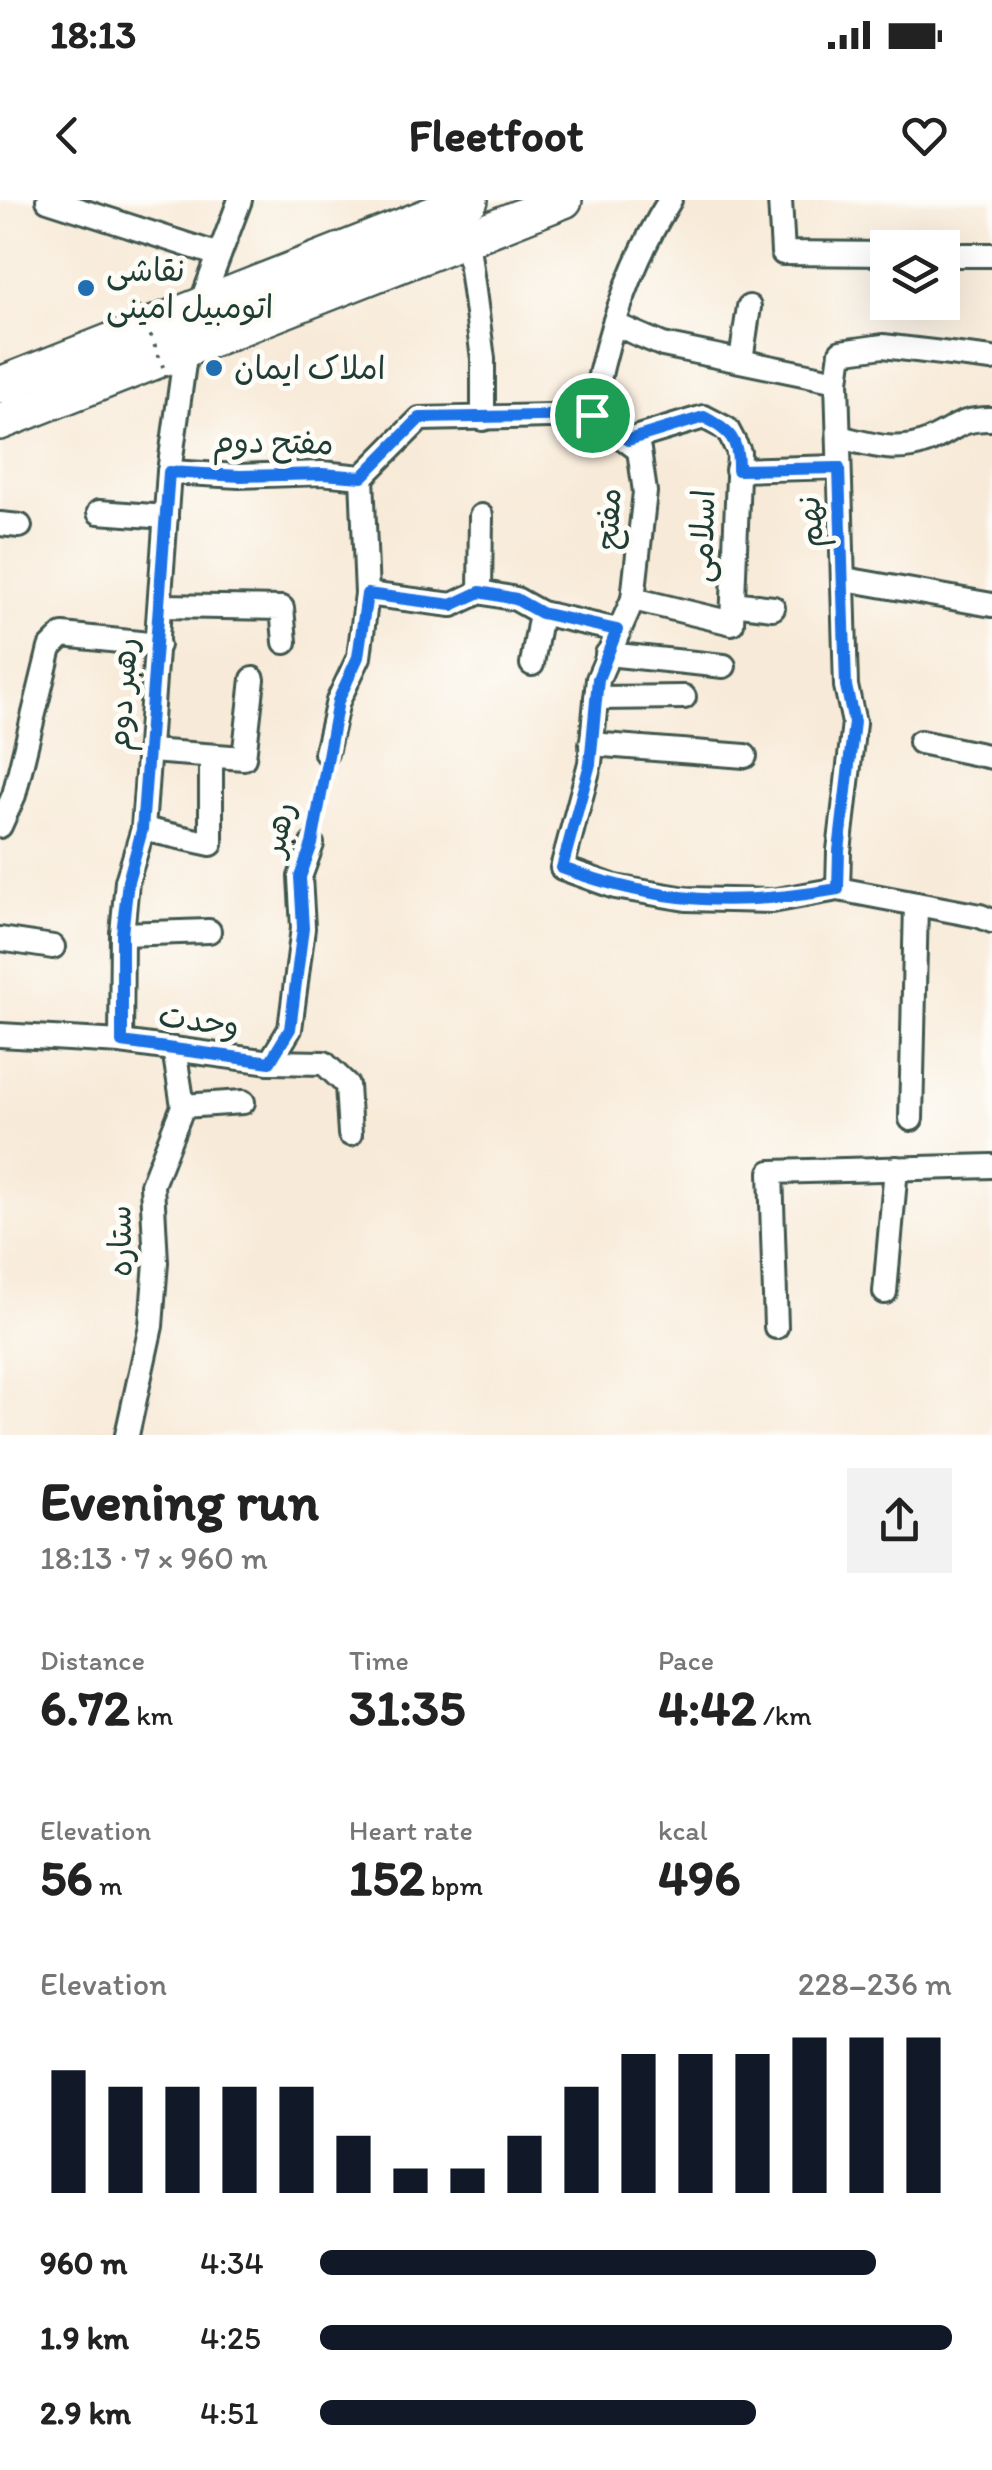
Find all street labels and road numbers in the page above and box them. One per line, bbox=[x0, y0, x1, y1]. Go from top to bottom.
street label: مفتح دوم bbox=[212, 422, 334, 468]
street label: مفتح bbox=[588, 487, 631, 551]
street label: اسلامی bbox=[681, 489, 725, 583]
street label: نهم bbox=[789, 494, 836, 549]
street label: رهبر دوم bbox=[99, 636, 151, 752]
street label: رهبر bbox=[253, 798, 302, 863]
street label: وحدت bbox=[156, 996, 242, 1044]
street label: ستاره bbox=[100, 1205, 140, 1277]

